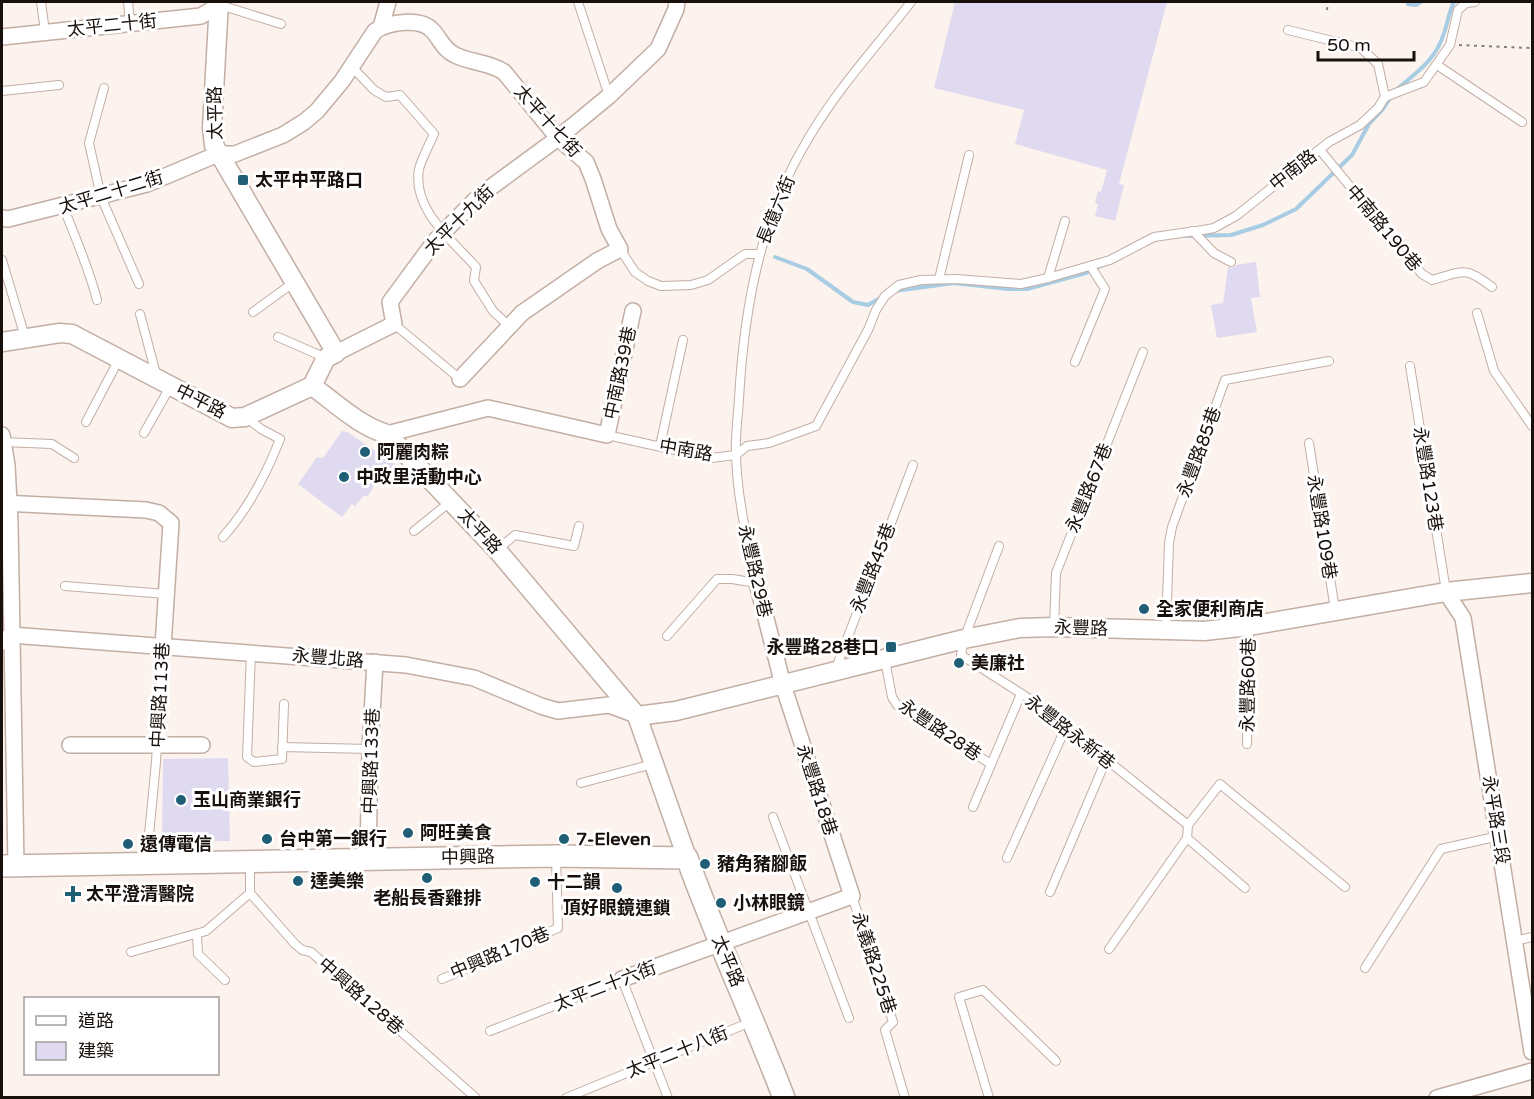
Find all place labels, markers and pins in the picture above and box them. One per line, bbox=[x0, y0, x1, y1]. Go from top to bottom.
place label: 太平中平路口 bbox=[255, 169, 363, 191]
marker: 太平中平路口 bbox=[236, 173, 250, 187]
place label: 阿麗肉粽 bbox=[377, 441, 449, 463]
marker: 阿麗肉粽 bbox=[358, 445, 372, 459]
place label: 中政里活動中心 bbox=[356, 466, 482, 488]
marker: 中政里活動中心 bbox=[337, 470, 351, 484]
place label: 全家便利商店 bbox=[1156, 598, 1264, 620]
marker: 全家便利商店 bbox=[1137, 602, 1151, 616]
place label: 永豐路28巷口 bbox=[766, 636, 879, 658]
marker: 永豐路28巷口 bbox=[884, 640, 898, 654]
place label: 美廉社 bbox=[971, 652, 1025, 674]
marker: 美廉社 bbox=[952, 656, 966, 670]
place label: 玉山商業銀行 bbox=[193, 789, 301, 811]
marker: 玉山商業銀行 bbox=[174, 793, 188, 807]
place label: 阿旺美食 bbox=[420, 822, 492, 844]
marker: 阿旺美食 bbox=[401, 826, 415, 840]
place label: 台中第一銀行 bbox=[279, 828, 387, 850]
place label: 7-Eleven bbox=[576, 828, 651, 850]
marker: 台中第一銀行 bbox=[260, 832, 274, 846]
marker: 7-Eleven bbox=[557, 832, 571, 846]
place label: 遠傳電信 bbox=[140, 833, 212, 855]
marker: 遠傳電信 bbox=[121, 837, 135, 851]
place label: 豬角豬腳飯 bbox=[717, 853, 807, 875]
marker: 豬角豬腳飯 bbox=[698, 857, 712, 871]
place label: 達美樂 bbox=[310, 870, 364, 892]
marker: 老船長香雞排 bbox=[420, 871, 434, 885]
place label: 十二韻 bbox=[547, 871, 601, 893]
marker: 達美樂 bbox=[291, 874, 305, 888]
marker: 十二韻 bbox=[528, 875, 542, 889]
marker: 頂好眼鏡連鎖 bbox=[610, 881, 624, 895]
place label: 太平澄清醫院 bbox=[86, 883, 194, 905]
marker: 太平澄清醫院 bbox=[64, 885, 82, 903]
place label: 老船長香雞排 bbox=[373, 887, 481, 909]
place label: 小林眼鏡 bbox=[733, 892, 805, 914]
marker: 小林眼鏡 bbox=[714, 896, 728, 910]
place label: 頂好眼鏡連鎖 bbox=[563, 897, 671, 919]

